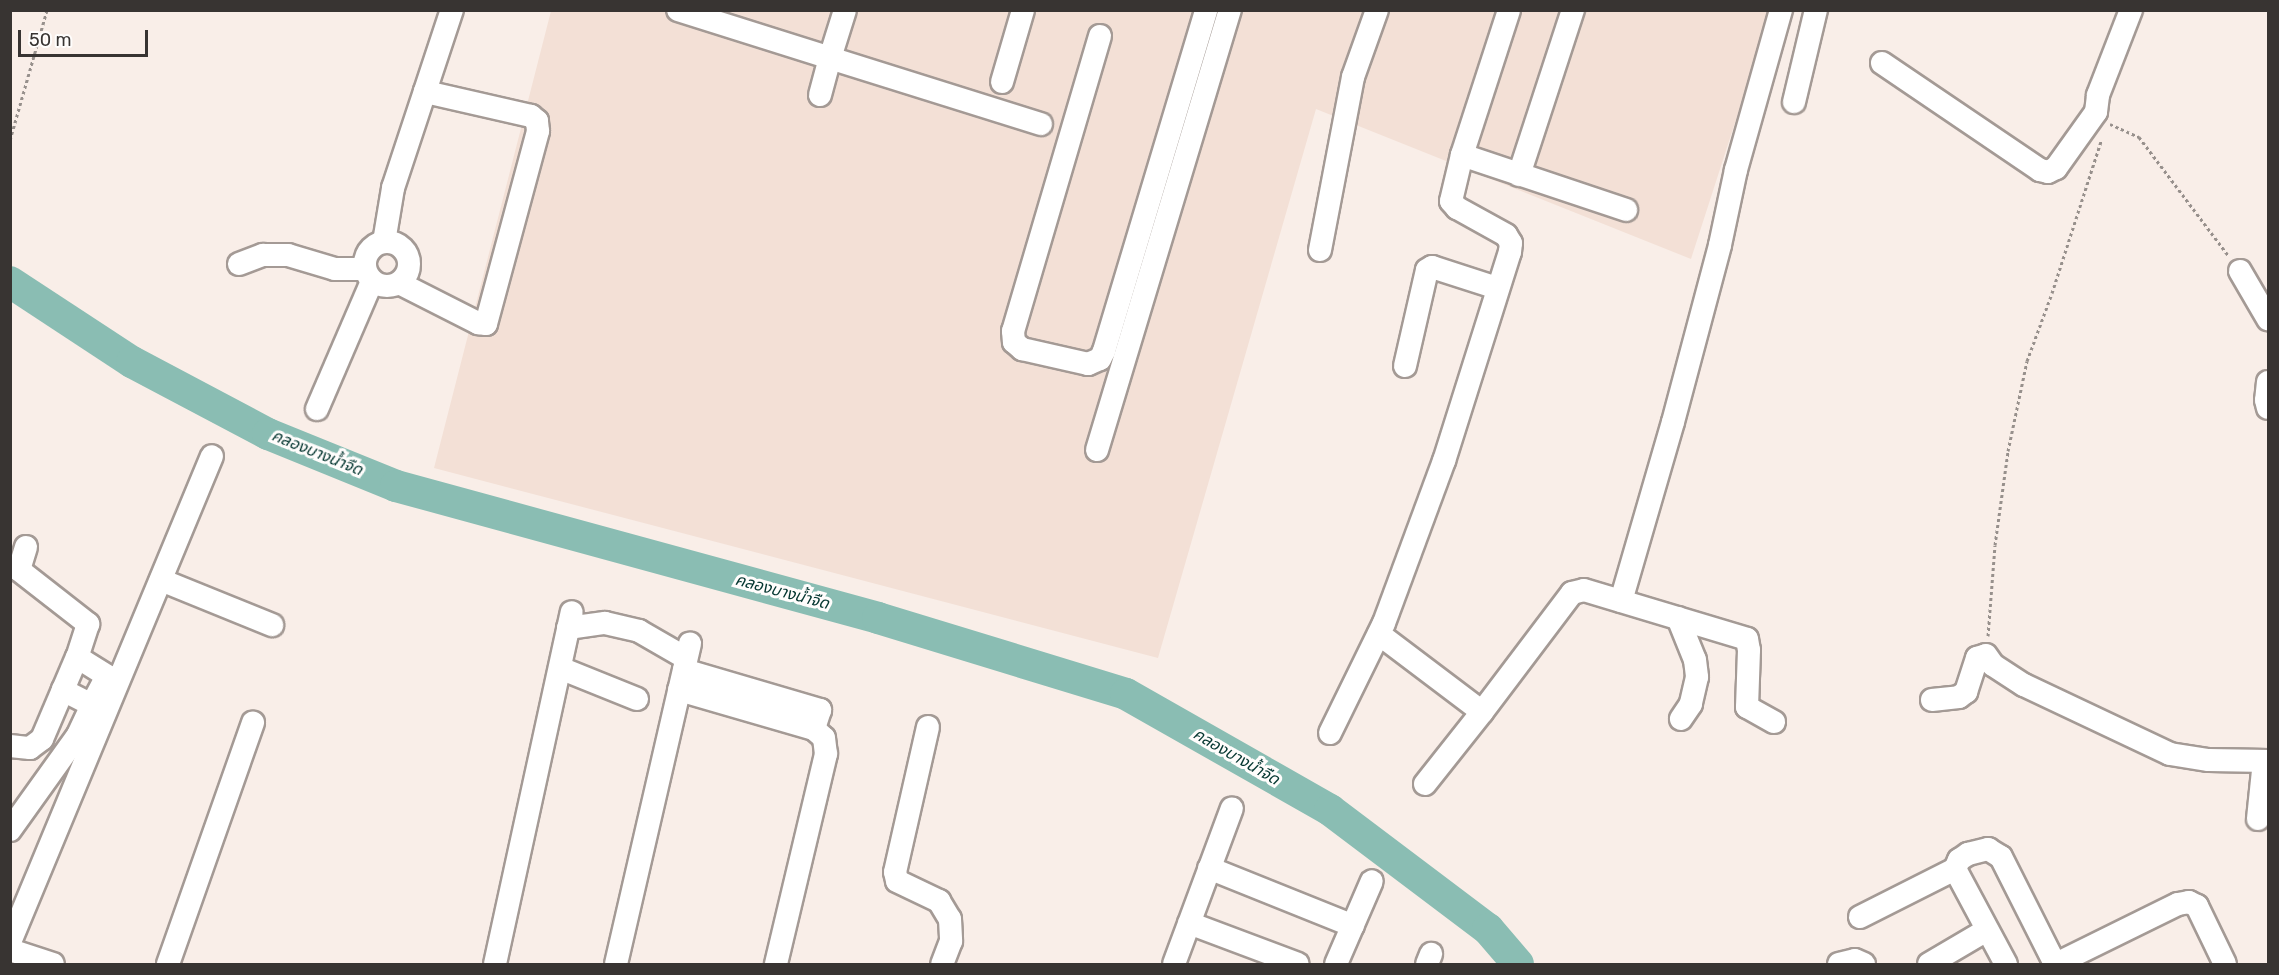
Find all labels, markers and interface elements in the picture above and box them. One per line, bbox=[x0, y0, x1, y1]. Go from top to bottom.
scale bar bbox=[21, 18, 152, 56]
text: 50 m bbox=[29, 29, 72, 51]
water label: คลองบางน้ำจืด bbox=[269, 426, 365, 480]
water label: คลองบางน้ำจืด bbox=[733, 570, 831, 614]
water label: คลองบางน้ำจืด bbox=[1190, 725, 1282, 789]

